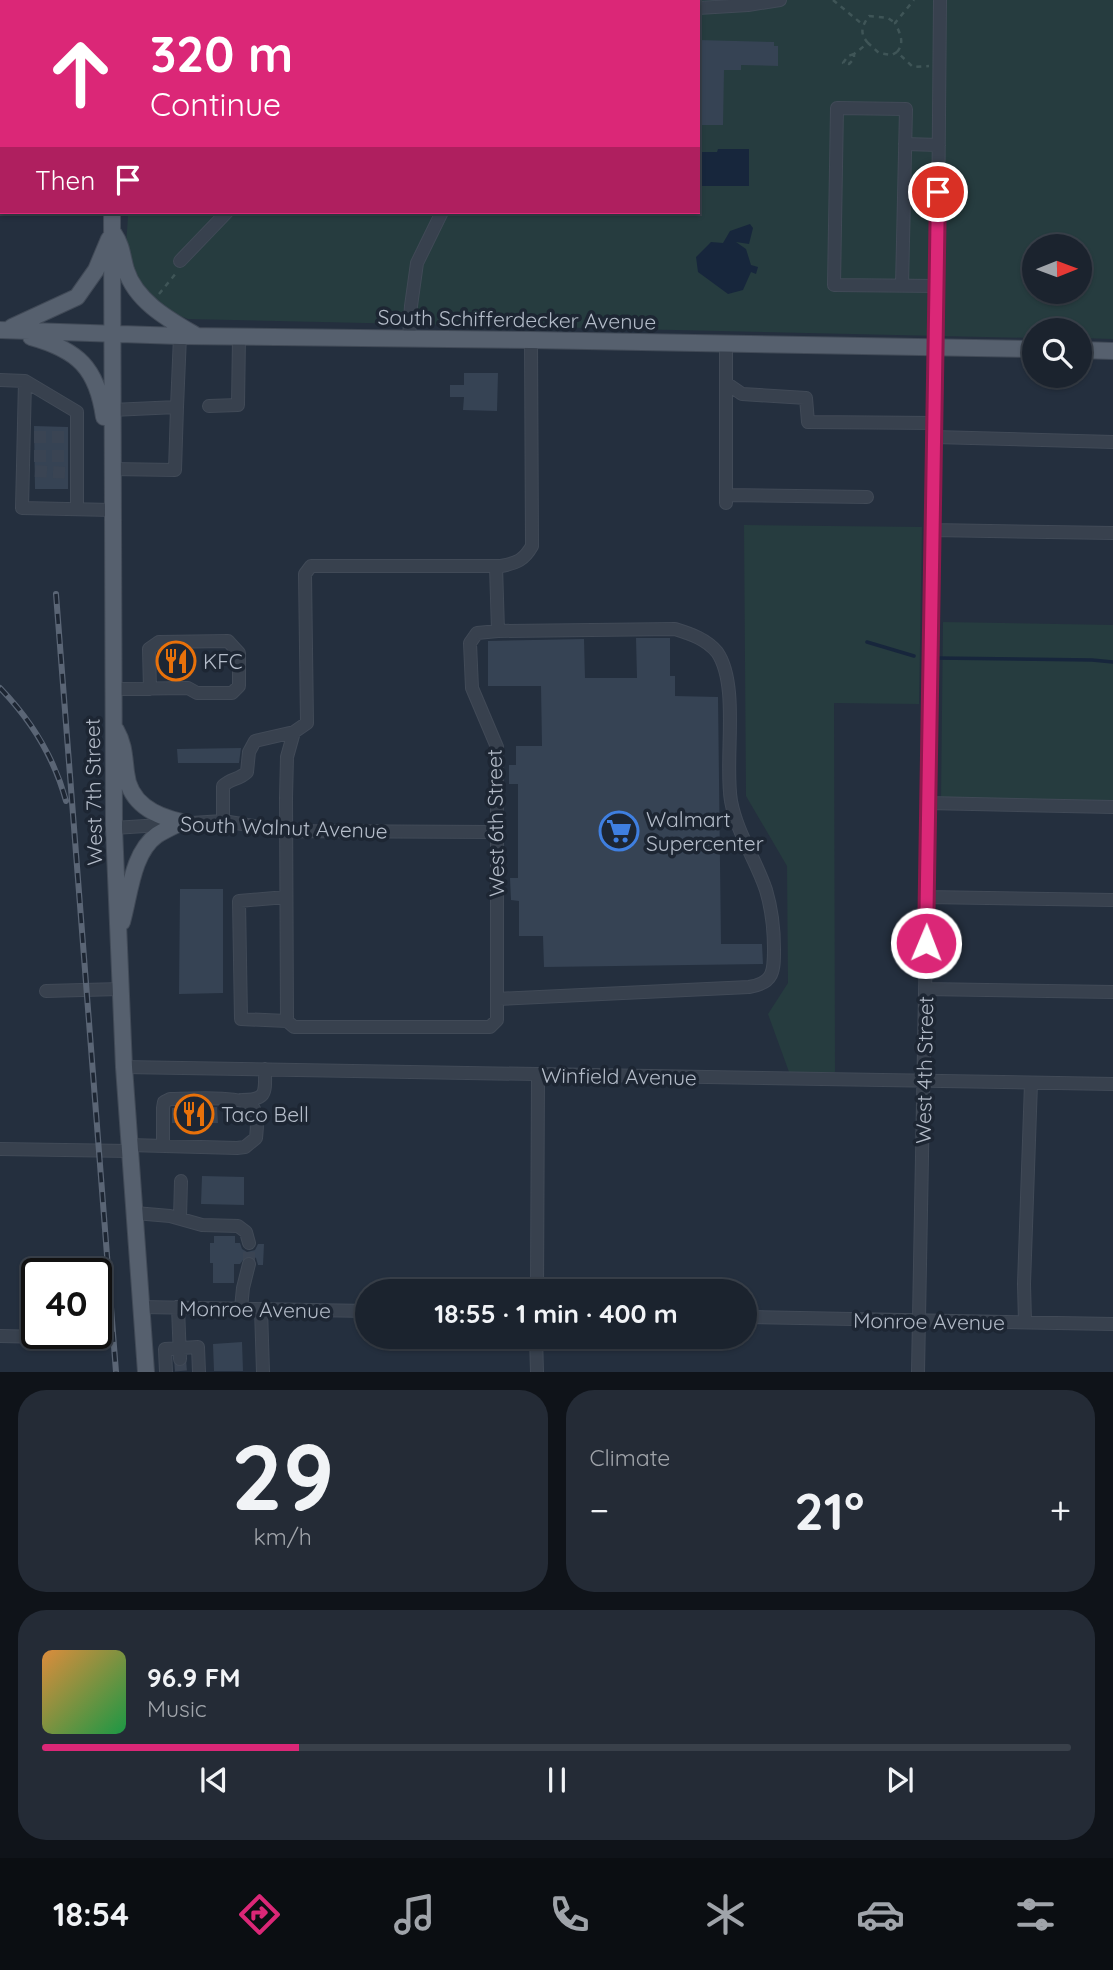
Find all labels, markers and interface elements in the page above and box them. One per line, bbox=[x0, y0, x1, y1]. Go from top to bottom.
text: 320 m bbox=[150, 23, 293, 84]
icon: ahead bbox=[35, 28, 126, 119]
text: Continue bbox=[150, 84, 281, 124]
icon: arrive bbox=[109, 161, 147, 199]
pin bbox=[908, 162, 968, 222]
text: Then bbox=[35, 164, 95, 197]
icon: arrive bbox=[919, 173, 957, 211]
north arrow bbox=[1022, 234, 1092, 304]
map controls bbox=[1022, 234, 1092, 388]
street label: South Schifferdecker Avenue bbox=[377, 304, 657, 334]
button: search bbox=[1022, 318, 1092, 388]
restaurant icon: KFC bbox=[155, 640, 197, 682]
place label: KFC bbox=[203, 648, 243, 674]
street label: West 7th Street bbox=[79, 718, 107, 866]
street label: West 6th Street bbox=[481, 749, 509, 897]
place label: Walmart Supercenter bbox=[646, 806, 764, 856]
street label: South Walnut Avenue bbox=[180, 810, 388, 844]
supermarket icon: Walmart Supercenter bbox=[598, 810, 640, 852]
position arrow bbox=[889, 906, 963, 980]
street label: West 4th Street bbox=[910, 996, 938, 1144]
street label: Winfield Avenue bbox=[541, 1062, 697, 1090]
restaurant icon: Taco Bell bbox=[173, 1093, 215, 1135]
place label: Taco Bell bbox=[221, 1101, 309, 1127]
speed limit sign: 40 bbox=[21, 1258, 112, 1349]
street label: Monroe Avenue bbox=[179, 1295, 331, 1323]
text: 18:55 · 1 min · 400 m bbox=[434, 1297, 678, 1330]
street label: Monroe Avenue bbox=[853, 1307, 1005, 1335]
text: 29 bbox=[231, 1419, 334, 1533]
text: Climate bbox=[590, 1443, 670, 1472]
text: 21° bbox=[794, 1478, 865, 1543]
text: − bbox=[590, 1486, 609, 1534]
text: + bbox=[1050, 1486, 1071, 1534]
text: km/h bbox=[254, 1522, 312, 1551]
text: 96.9 FM bbox=[147, 1661, 241, 1694]
text: Music bbox=[147, 1694, 207, 1723]
icon: previous bbox=[195, 1761, 233, 1799]
icon: pause bbox=[538, 1761, 576, 1799]
icon: next bbox=[881, 1761, 919, 1799]
icon: directions bbox=[235, 1890, 284, 1939]
icon: music bbox=[390, 1890, 439, 1939]
icon: phone bbox=[545, 1890, 594, 1939]
icon: climate bbox=[701, 1890, 750, 1939]
icon: car bbox=[856, 1890, 905, 1939]
icon: filters bbox=[1011, 1890, 1060, 1939]
text: 18:54 bbox=[53, 1894, 129, 1934]

